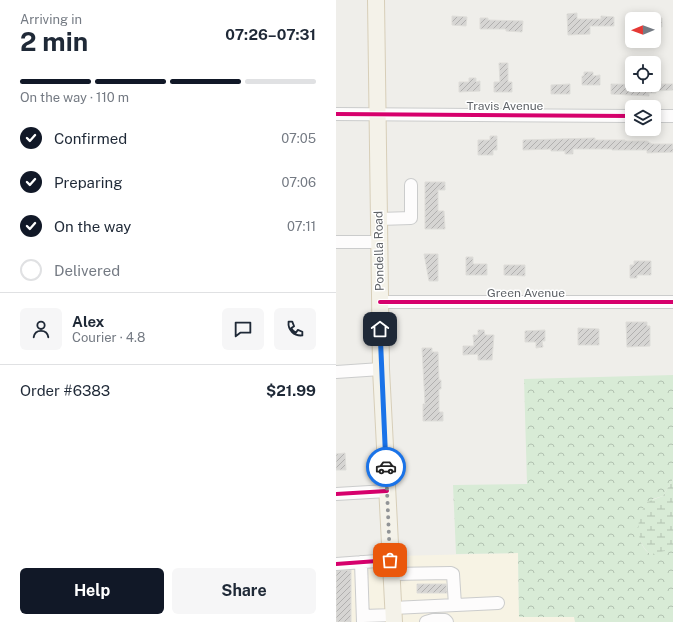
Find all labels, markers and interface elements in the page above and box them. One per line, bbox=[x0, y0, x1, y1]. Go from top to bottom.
text: Arriving in bbox=[20, 12, 82, 27]
north arrow bbox=[625, 12, 661, 48]
map controls bbox=[625, 12, 661, 136]
text: 2 min bbox=[20, 26, 88, 57]
text: 07:26–07:31 bbox=[225, 26, 316, 43]
button: locate bbox=[625, 56, 661, 92]
text: On the way · 110 m bbox=[20, 90, 129, 105]
street label: Travis Avenue bbox=[467, 99, 544, 113]
button: layers bbox=[625, 100, 661, 136]
icon: check bbox=[20, 127, 42, 149]
text: Confirmed bbox=[54, 130, 127, 147]
text: 07:05 bbox=[281, 131, 316, 146]
icon: check bbox=[20, 171, 42, 193]
text: Preparing bbox=[54, 174, 123, 191]
text: 07:06 bbox=[282, 175, 316, 190]
street label: Pondella Road bbox=[371, 211, 387, 291]
icon: check bbox=[20, 215, 42, 237]
text: On the way bbox=[54, 218, 131, 235]
text: 07:11 bbox=[287, 219, 316, 234]
text: Delivered bbox=[54, 262, 120, 279]
street label: Green Avenue bbox=[487, 286, 565, 300]
button: person bbox=[20, 308, 62, 350]
button: chat bbox=[222, 308, 264, 350]
button: phone bbox=[274, 308, 316, 350]
pin bbox=[363, 312, 397, 346]
text: Alex bbox=[72, 313, 104, 330]
icon: home bbox=[369, 318, 391, 340]
text: Courier · 4.8 bbox=[72, 330, 145, 345]
text: Order #6383 bbox=[20, 382, 110, 399]
text: $21.99 bbox=[266, 382, 316, 399]
courier bbox=[366, 447, 406, 487]
icon: car bbox=[375, 456, 397, 478]
pin bbox=[373, 543, 407, 577]
icon: bag bbox=[379, 549, 401, 571]
button: Help bbox=[20, 568, 164, 614]
button: Share bbox=[172, 568, 316, 614]

